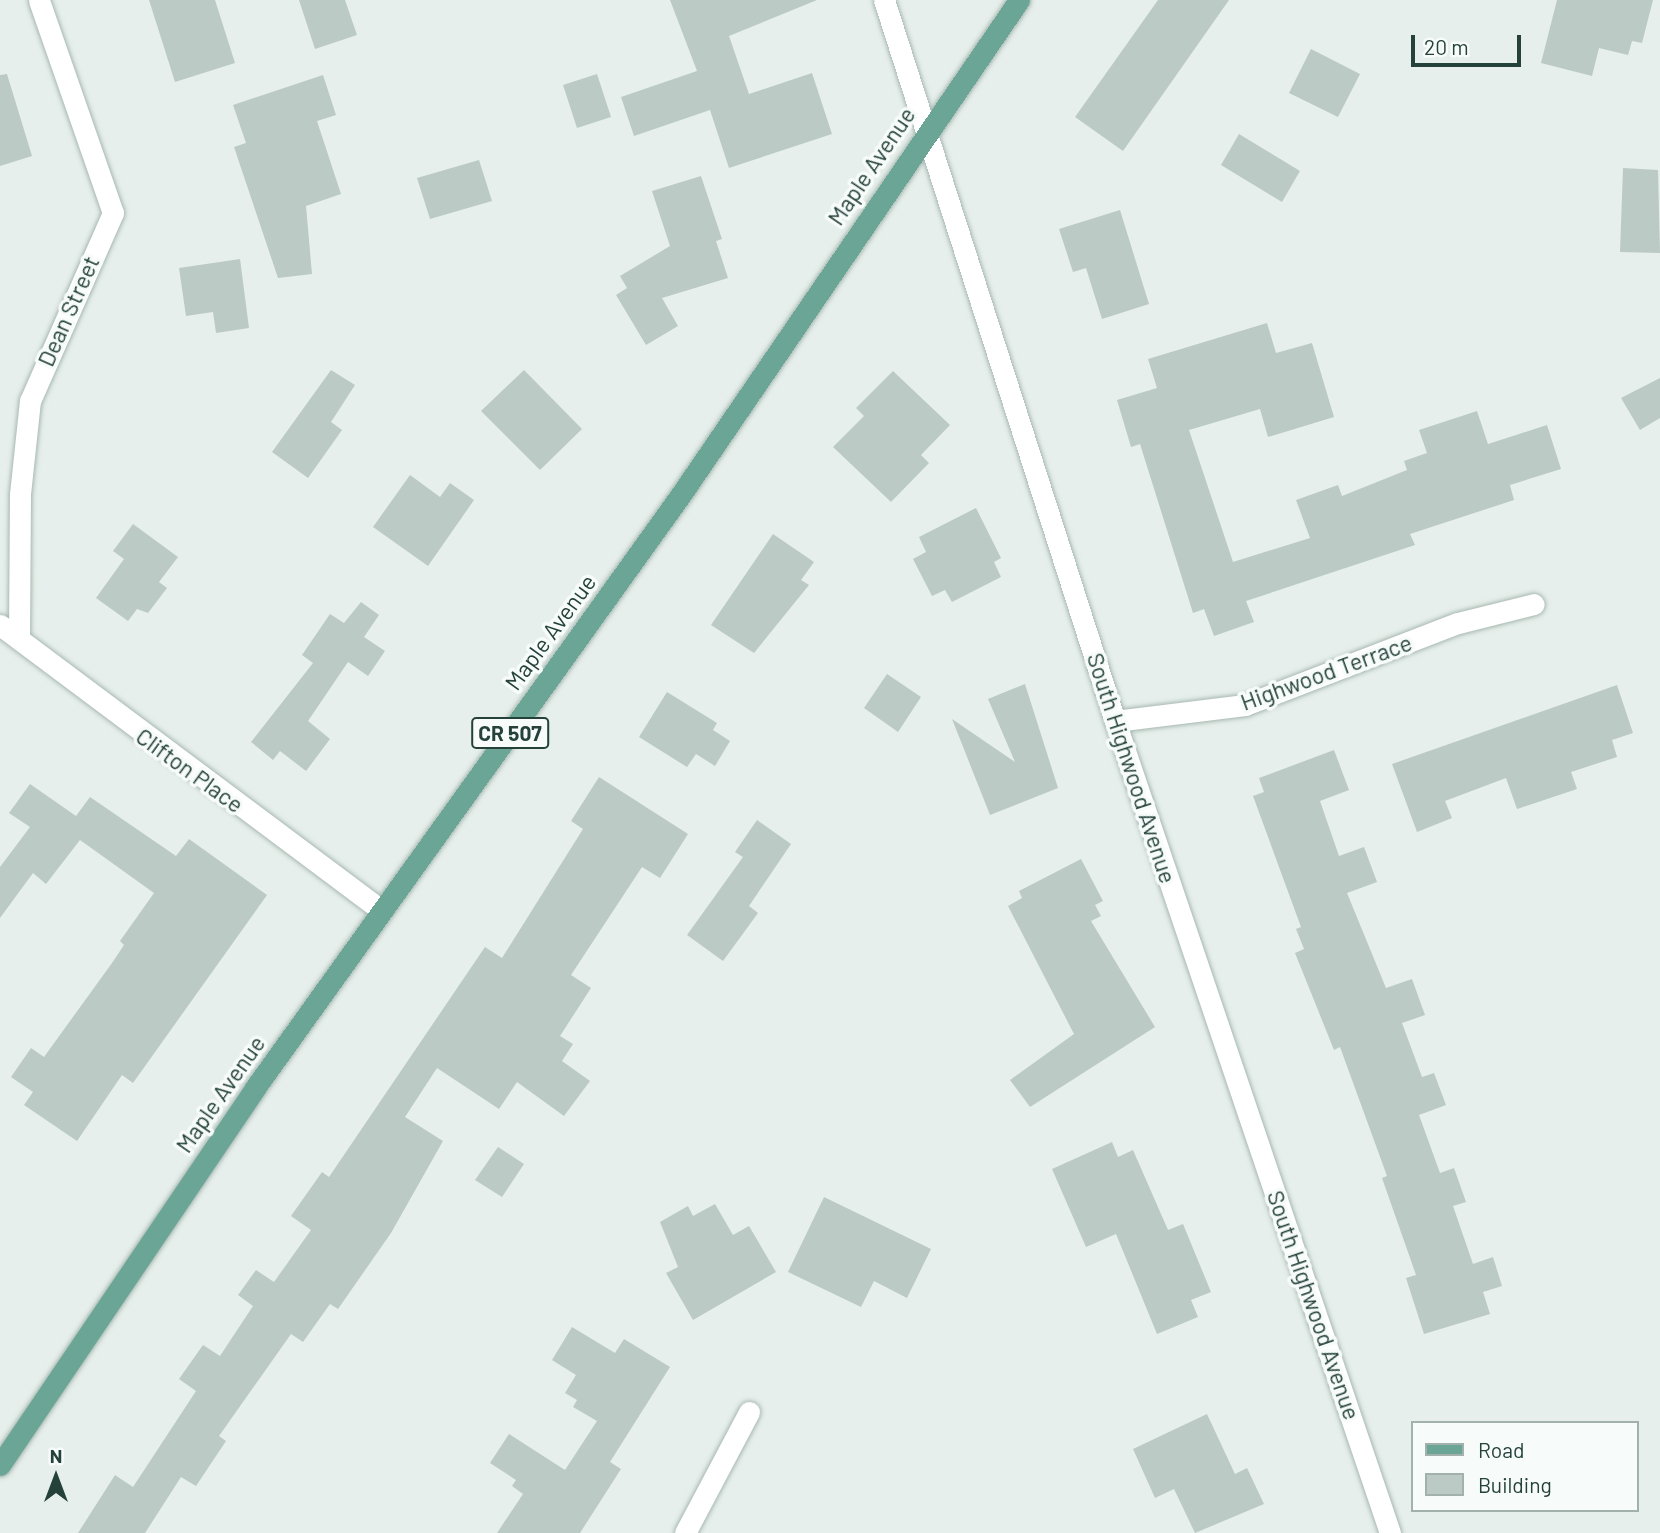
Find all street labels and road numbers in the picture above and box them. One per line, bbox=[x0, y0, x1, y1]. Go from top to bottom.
street label: Maple Avenue bbox=[821, 102, 921, 230]
street label: Dean Street bbox=[31, 252, 105, 370]
street label: Maple Avenue bbox=[499, 569, 601, 695]
street label: Highwood Terrace bbox=[1237, 628, 1415, 716]
street label: South Highwood Avenue bbox=[1082, 649, 1182, 887]
road number: CR 507 bbox=[470, 716, 550, 750]
street label: Clifton Place bbox=[131, 722, 249, 818]
street label: Maple Avenue bbox=[170, 1030, 270, 1158]
street label: South Highwood Avenue bbox=[1262, 1187, 1366, 1423]

